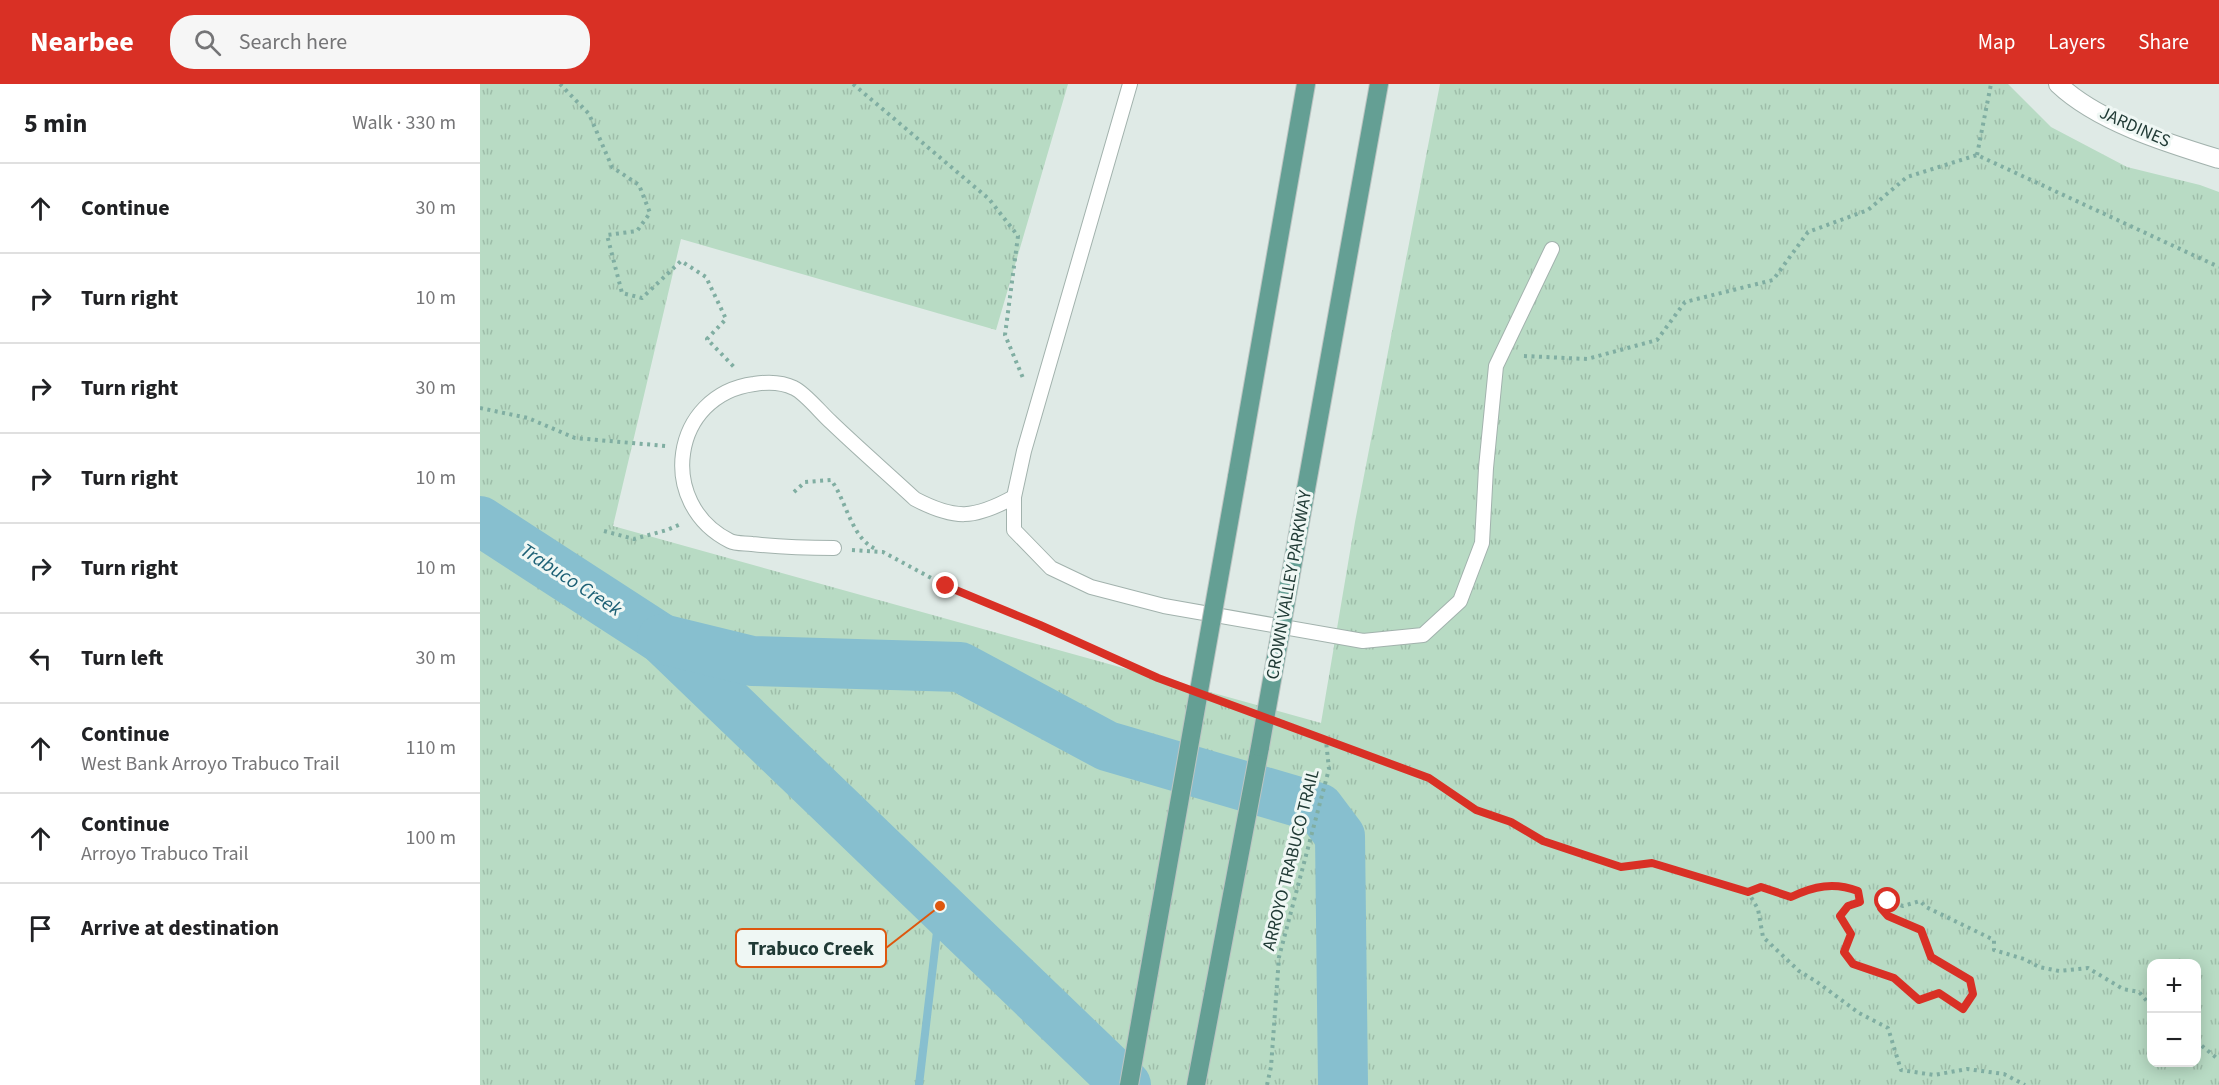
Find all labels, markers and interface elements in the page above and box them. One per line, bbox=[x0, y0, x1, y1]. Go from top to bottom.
search box bbox=[170, 15, 590, 69]
text: Nearbee bbox=[30, 22, 134, 62]
icon: search bbox=[191, 26, 224, 59]
text: Search here bbox=[239, 26, 347, 58]
text: Map bbox=[1978, 27, 2015, 57]
text: Layers bbox=[2048, 27, 2105, 57]
text: Share bbox=[2138, 27, 2189, 57]
street label: JARDINES bbox=[2096, 100, 2174, 154]
text: 5 min bbox=[24, 105, 87, 142]
text: Walk · 330 m bbox=[352, 109, 456, 137]
icon: ahead bbox=[24, 192, 57, 225]
text: Continue bbox=[81, 192, 170, 224]
text: 30 m bbox=[416, 194, 456, 222]
icon: right bbox=[24, 282, 57, 315]
text: Turn right bbox=[81, 282, 178, 314]
text: 10 m bbox=[416, 284, 456, 312]
icon: right bbox=[24, 372, 57, 405]
text: Turn right bbox=[81, 372, 178, 404]
text: 30 m bbox=[416, 374, 456, 402]
icon: right bbox=[24, 462, 57, 495]
text: Turn right bbox=[81, 462, 178, 494]
text: 10 m bbox=[416, 464, 456, 492]
street label: CROWN VALLEY PARKWAY bbox=[1260, 488, 1318, 681]
water label: Trabuco Creek bbox=[515, 537, 628, 624]
icon: right bbox=[24, 552, 57, 585]
text: Turn right bbox=[81, 552, 178, 584]
text: 10 m bbox=[416, 554, 456, 582]
route end bbox=[932, 572, 958, 598]
icon: left bbox=[24, 642, 57, 675]
text: Turn left bbox=[81, 642, 163, 674]
text: 30 m bbox=[416, 644, 456, 672]
text: Continue bbox=[81, 718, 170, 750]
icon: ahead bbox=[24, 732, 57, 765]
text: 110 m bbox=[406, 734, 456, 762]
text: West Bank Arroyo Trabuco Trail bbox=[81, 750, 340, 778]
street label: ARROYO TRABUCO TRAIL bbox=[1256, 767, 1326, 953]
text: Continue bbox=[81, 808, 170, 840]
icon: ahead bbox=[24, 822, 57, 855]
text: 100 m bbox=[406, 824, 456, 852]
text: Arroyo Trabuco Trail bbox=[81, 840, 249, 868]
route start bbox=[1874, 887, 1900, 913]
icon: arrive bbox=[24, 912, 57, 945]
text: Arrive at destination bbox=[81, 912, 279, 944]
callout: Trabuco Creek bbox=[736, 929, 886, 967]
text: Trabuco Creek bbox=[748, 935, 874, 963]
map controls bbox=[2147, 959, 2201, 1067]
button: + bbox=[2147, 959, 2201, 1013]
button: − bbox=[2147, 1013, 2201, 1067]

